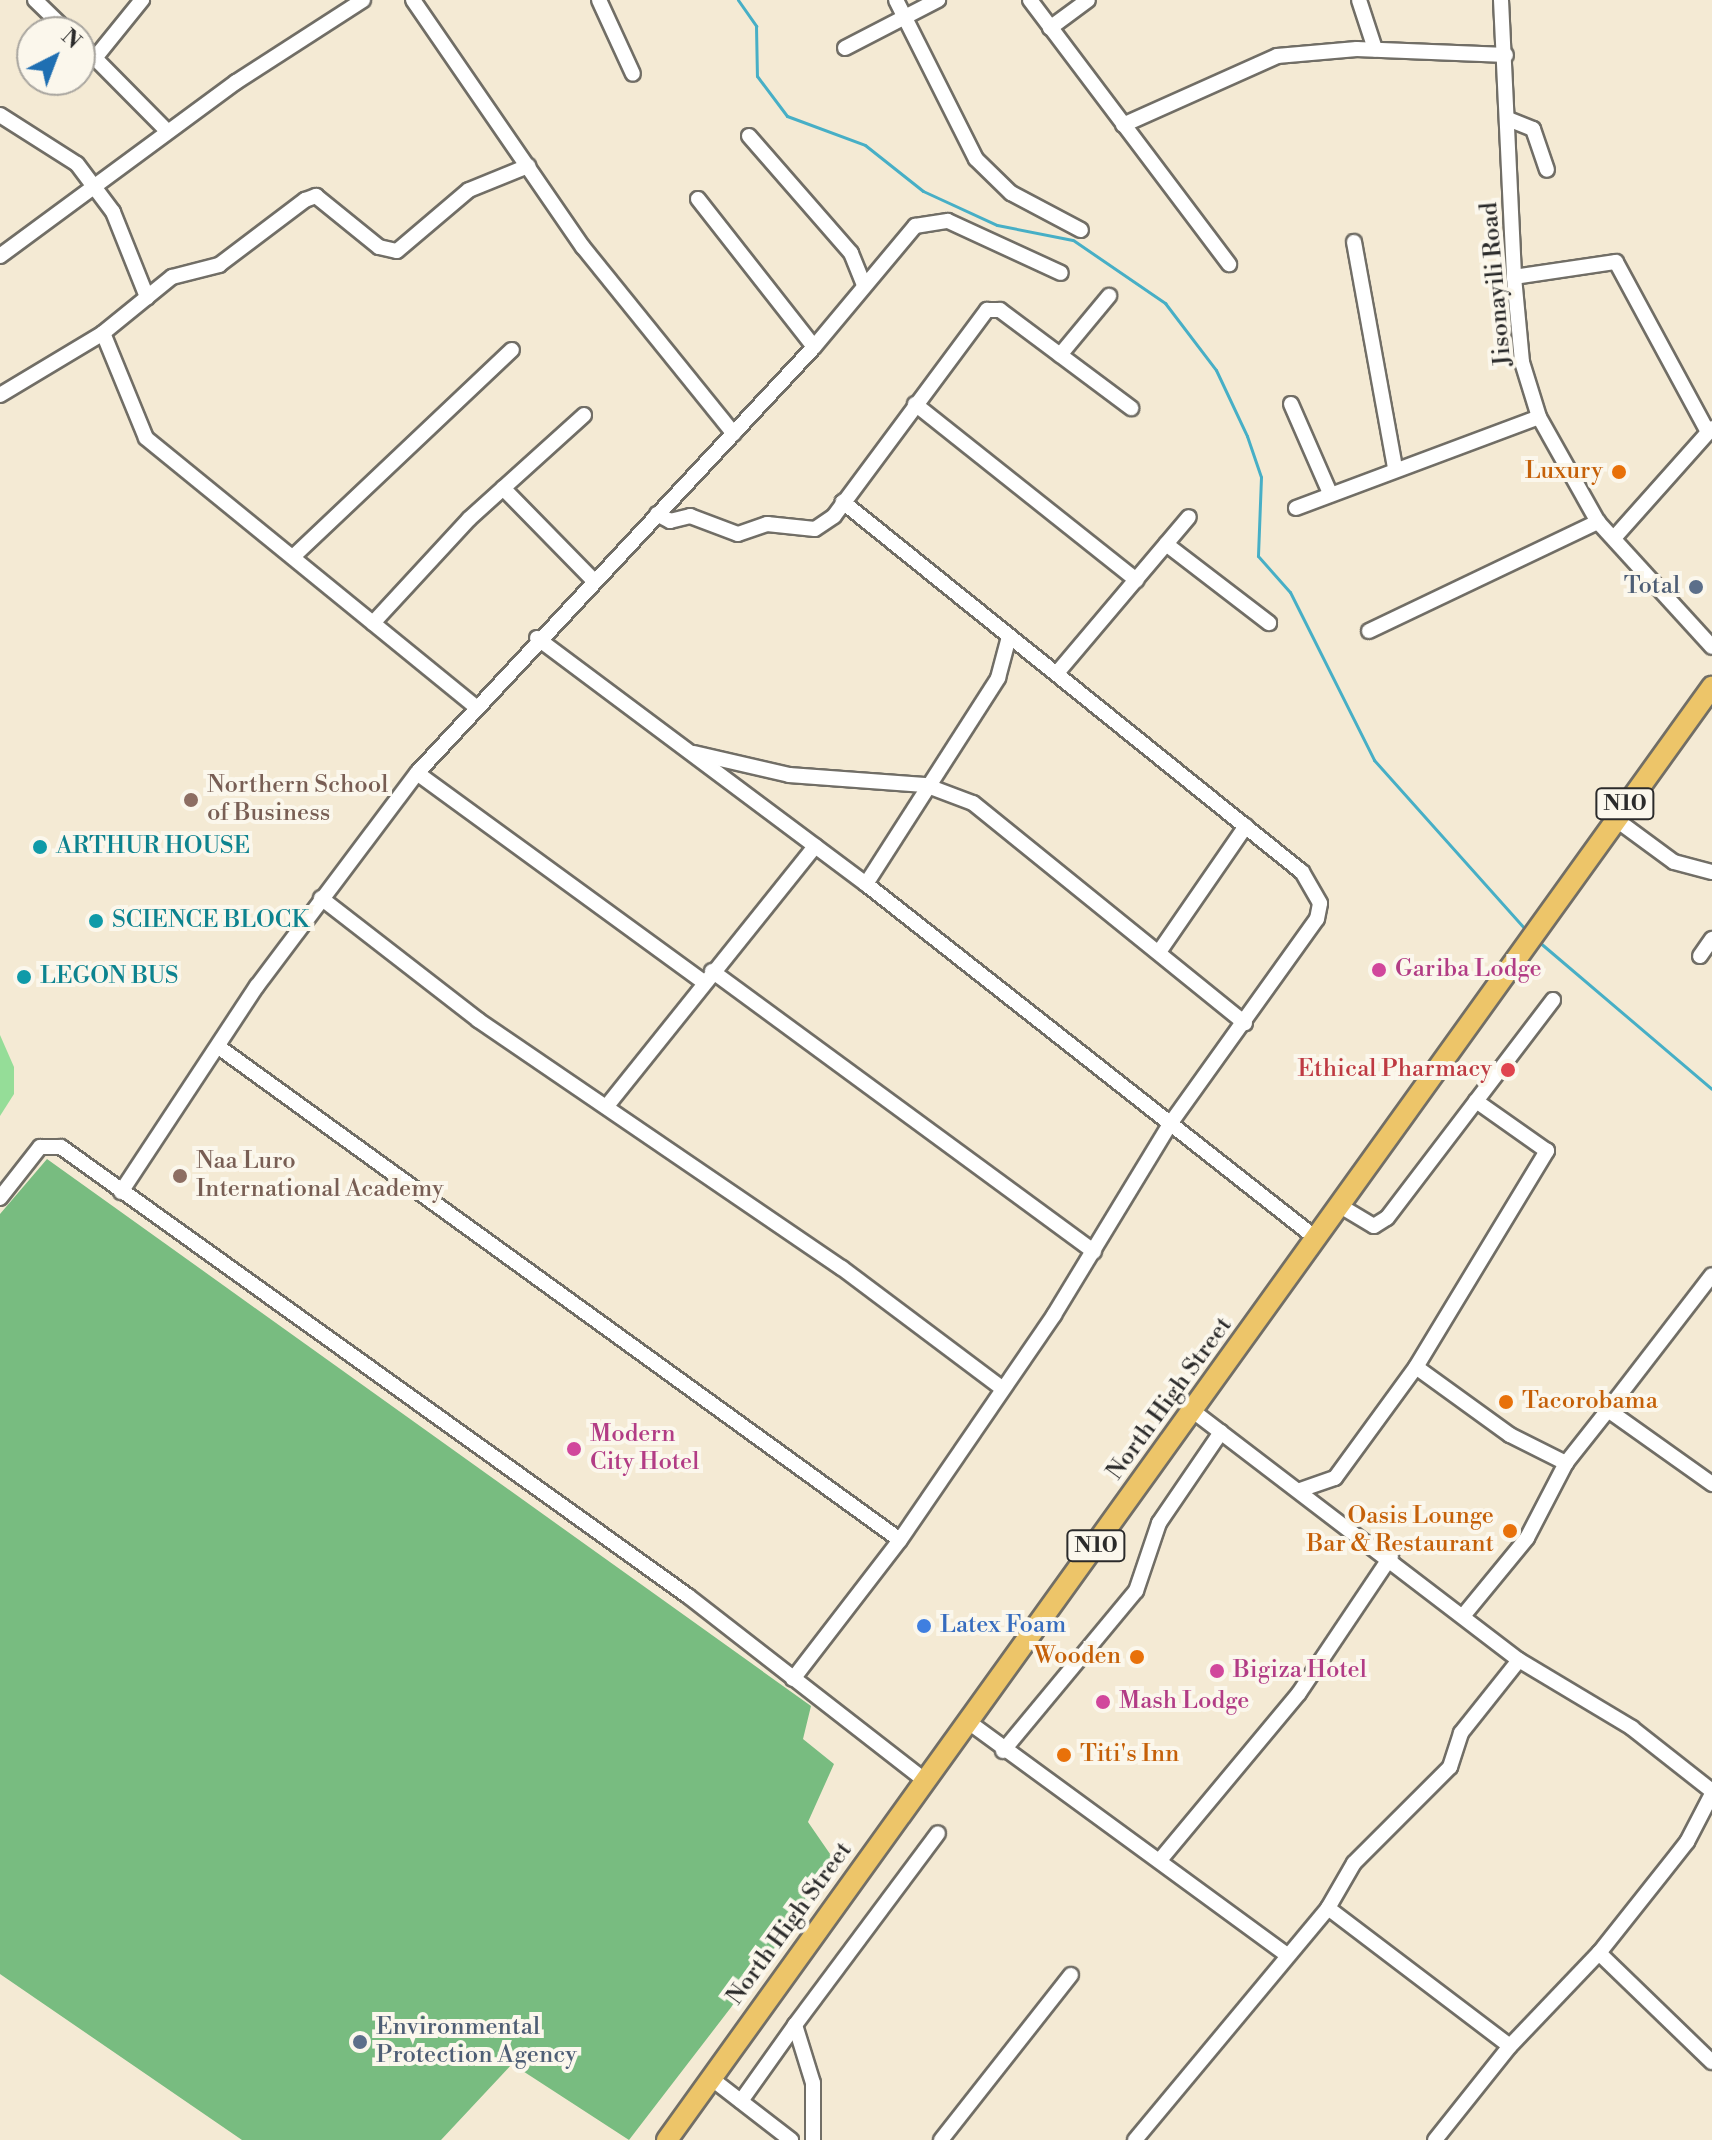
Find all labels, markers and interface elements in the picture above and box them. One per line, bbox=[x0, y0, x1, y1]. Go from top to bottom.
north arrow bbox=[16, 16, 96, 96]
text: N bbox=[56, 23, 87, 55]
street label: Jisonayili Road bbox=[1475, 201, 1519, 367]
place label: Luxury bbox=[1525, 458, 1603, 486]
marker: Luxury bbox=[1610, 463, 1628, 481]
place label: Total bbox=[1624, 573, 1680, 601]
marker: Total bbox=[1687, 578, 1705, 596]
place label: Northern School of Business bbox=[207, 772, 388, 828]
road number: N10 bbox=[1595, 786, 1655, 822]
marker: Northern School of Business bbox=[182, 791, 200, 809]
place label: ARTHUR HOUSE bbox=[56, 833, 250, 861]
marker: ARTHUR HOUSE bbox=[31, 838, 49, 856]
place label: SCIENCE BLOCK bbox=[112, 907, 309, 935]
marker: SCIENCE BLOCK bbox=[87, 912, 105, 930]
place label: Gariba Lodge bbox=[1395, 956, 1542, 984]
marker: Gariba Lodge bbox=[1370, 961, 1388, 979]
place label: LEGON BUS bbox=[40, 963, 179, 991]
marker: LEGON BUS bbox=[15, 968, 33, 986]
place label: Ethical Pharmacy bbox=[1297, 1056, 1492, 1084]
marker: Ethical Pharmacy bbox=[1499, 1061, 1517, 1079]
place label: Naa Luro International Academy bbox=[196, 1148, 444, 1204]
marker: Naa Luro International Academy bbox=[171, 1167, 189, 1185]
street label: North High Street bbox=[1101, 1312, 1239, 1486]
place label: Tacorobama bbox=[1522, 1388, 1658, 1416]
marker: Tacorobama bbox=[1497, 1393, 1515, 1411]
place label: Modern City Hotel bbox=[590, 1421, 699, 1477]
marker: Modern City Hotel bbox=[565, 1440, 583, 1458]
place label: Oasis Lounge Bar & Restaurant bbox=[1306, 1503, 1494, 1559]
marker: Oasis Lounge Bar & Restaurant bbox=[1501, 1522, 1519, 1540]
road number: N10 bbox=[1066, 1528, 1126, 1564]
place label: Latex Foam bbox=[940, 1612, 1066, 1640]
marker: Latex Foam bbox=[915, 1617, 933, 1635]
place label: Wooden bbox=[1034, 1643, 1121, 1671]
marker: Wooden bbox=[1128, 1648, 1146, 1666]
place label: Bigiza Hotel bbox=[1233, 1657, 1367, 1685]
marker: Bigiza Hotel bbox=[1208, 1662, 1226, 1680]
place label: Mash Lodge bbox=[1119, 1688, 1249, 1716]
marker: Mash Lodge bbox=[1094, 1693, 1112, 1711]
place label: Titi's Inn bbox=[1080, 1741, 1179, 1769]
marker: Titi's Inn bbox=[1055, 1746, 1073, 1764]
street label: North High Street bbox=[721, 1837, 859, 2011]
place label: Environmental Protection Agency bbox=[376, 2014, 577, 2070]
marker: Environmental Protection Agency bbox=[351, 2033, 369, 2051]

